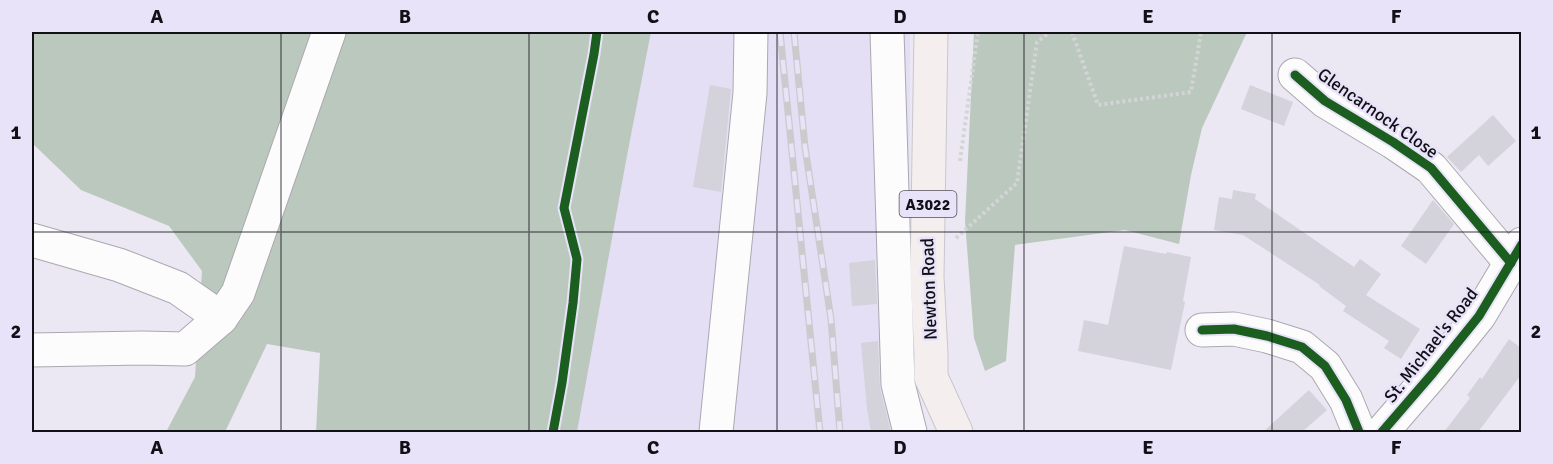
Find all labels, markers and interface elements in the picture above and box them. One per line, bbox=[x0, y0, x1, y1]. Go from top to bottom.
text: A bbox=[151, 4, 164, 29]
text: B bbox=[399, 4, 411, 29]
text: C bbox=[647, 4, 659, 29]
text: D bbox=[893, 4, 907, 29]
text: E bbox=[1142, 4, 1154, 29]
text: F bbox=[1391, 4, 1402, 29]
street label: Glencarnock Close bbox=[1313, 63, 1443, 163]
text: 1 bbox=[11, 120, 22, 145]
text: 1 bbox=[1531, 120, 1542, 145]
road number: A3022 bbox=[900, 191, 956, 217]
street label: Newton Road bbox=[916, 238, 942, 340]
street label: St. Michael's Road bbox=[1379, 283, 1483, 407]
text: 2 bbox=[11, 319, 21, 344]
text: 2 bbox=[1531, 319, 1541, 344]
text: A bbox=[151, 435, 164, 460]
text: B bbox=[399, 435, 411, 460]
text: C bbox=[647, 435, 659, 460]
text: D bbox=[893, 435, 907, 460]
text: E bbox=[1142, 435, 1154, 460]
text: F bbox=[1391, 435, 1402, 460]

